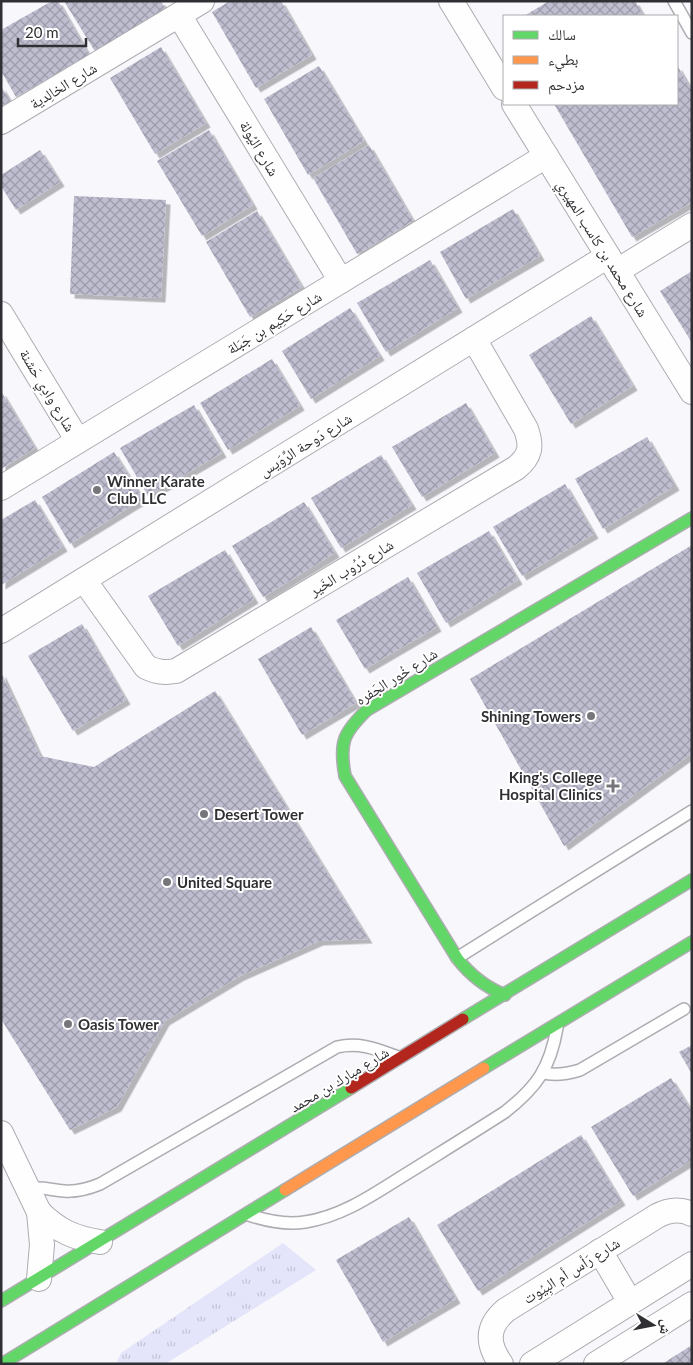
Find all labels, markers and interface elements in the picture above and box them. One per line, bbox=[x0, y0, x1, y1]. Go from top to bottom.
scale bar bbox=[18, 15, 85, 47]
legend bbox=[503, 15, 678, 105]
text: 20 m bbox=[25, 23, 59, 41]
text: سالك bbox=[548, 25, 576, 43]
text: بطيء bbox=[548, 50, 578, 72]
street label: شارع الخالِدية bbox=[26, 58, 101, 114]
text: مزدحم bbox=[548, 75, 585, 95]
street label: شارع اليُولة bbox=[235, 117, 284, 180]
street label: شارع محمد بن كاسب المهيري bbox=[550, 176, 653, 322]
street label: شارع حَكِيم بن جَبَلة bbox=[223, 287, 326, 359]
street label: شارع وادِي حَشنة bbox=[13, 346, 80, 437]
street label: شارع دَوحة الرِّوَيس bbox=[255, 408, 356, 481]
place label: Winner Karate Club LLC bbox=[107, 472, 205, 507]
marker: Winner Karate Club LLC bbox=[91, 484, 103, 496]
street label: شارع دُرُوب الخَير bbox=[305, 535, 397, 601]
street label: شارع خُور الجَفره bbox=[352, 644, 441, 710]
place label: Shining Towers bbox=[481, 707, 581, 725]
marker: Shining Towers bbox=[585, 710, 597, 722]
place label: King's College Hospital Clinics bbox=[499, 768, 602, 803]
marker: King's College Hospital Clinics bbox=[606, 779, 620, 793]
place label: Desert Tower bbox=[214, 805, 304, 823]
marker: Desert Tower bbox=[198, 808, 210, 820]
place label: United Square bbox=[177, 873, 272, 891]
marker: United Square bbox=[161, 876, 173, 888]
place label: Oasis Tower bbox=[78, 1015, 159, 1033]
marker: Oasis Tower bbox=[62, 1018, 74, 1030]
street label: شارع مبارك بن محمد bbox=[286, 1042, 393, 1117]
street label: شارع رَأس أم البِيُوت bbox=[519, 1233, 624, 1310]
north arrow bbox=[628, 1300, 678, 1350]
text: ش bbox=[656, 1318, 676, 1336]

